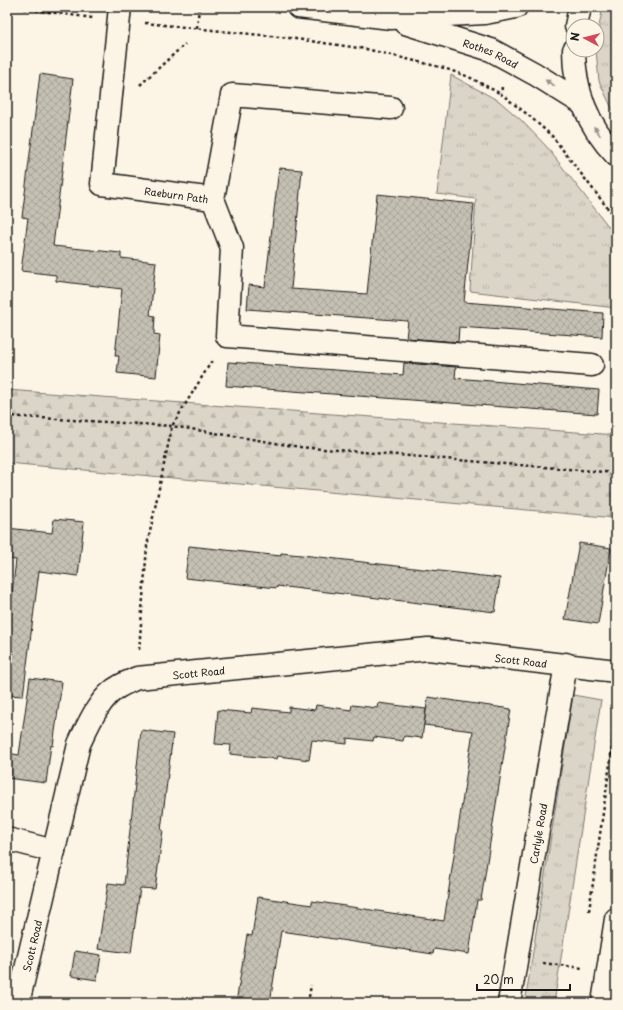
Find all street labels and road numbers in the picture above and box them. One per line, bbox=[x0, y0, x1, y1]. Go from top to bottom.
street label: Rothes Road bbox=[461, 34, 522, 71]
street label: Raeburn Path bbox=[143, 182, 210, 206]
street label: Scott Road bbox=[494, 649, 548, 670]
street label: Scott Road bbox=[171, 662, 226, 682]
street label: Carlyle Road bbox=[525, 802, 550, 865]
street label: Scott Road bbox=[18, 918, 45, 973]

